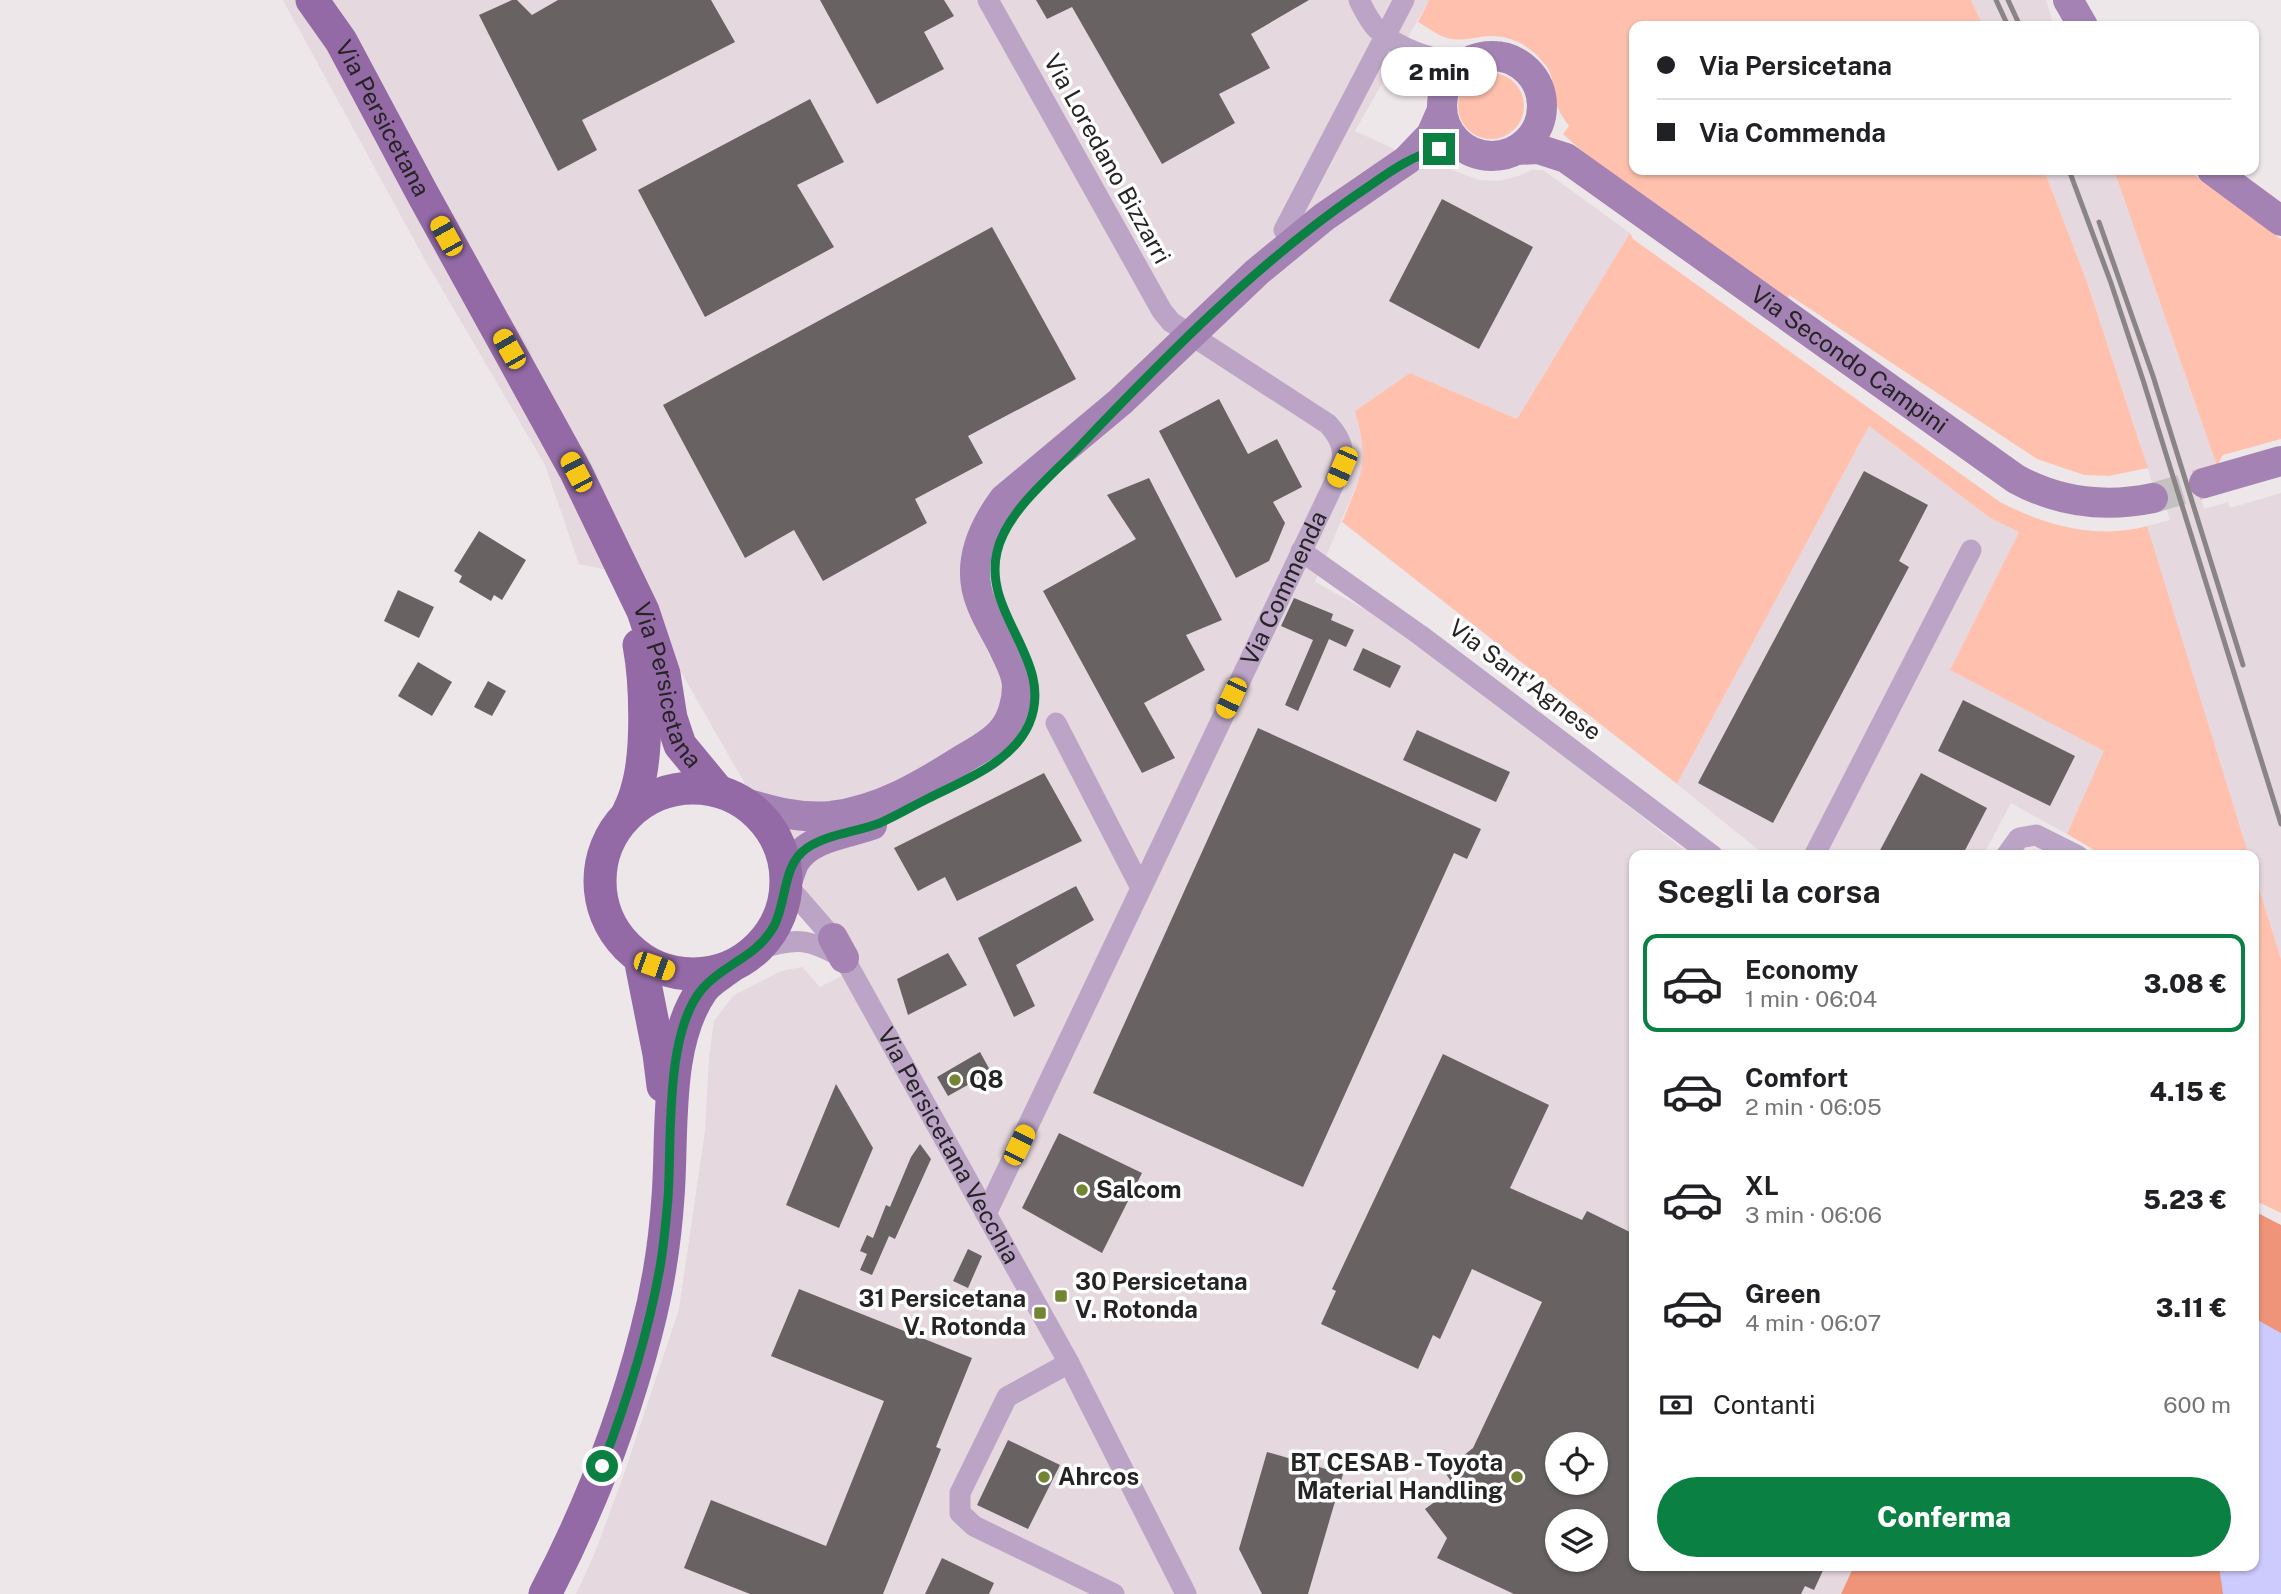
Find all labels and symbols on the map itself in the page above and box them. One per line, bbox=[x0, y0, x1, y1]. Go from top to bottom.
street label: Via Persicetana bbox=[330, 35, 436, 201]
callout: 2 min bbox=[1381, 47, 1497, 96]
street label: Via Loredano Bizzarri bbox=[1039, 49, 1177, 268]
route end bbox=[1423, 133, 1455, 165]
car bbox=[427, 213, 466, 259]
street label: Via Secondo Campini bbox=[1746, 279, 1954, 439]
car bbox=[490, 326, 529, 372]
car bbox=[1324, 444, 1361, 490]
car bbox=[557, 449, 596, 495]
street label: Via Commenda bbox=[1234, 506, 1332, 670]
street label: Via Persicetana bbox=[628, 599, 708, 773]
street label: Via Sant'Agnese bbox=[1444, 613, 1607, 746]
car bbox=[1213, 675, 1250, 721]
car bbox=[631, 949, 678, 983]
street label: Via Persicetana Vecchia bbox=[872, 1022, 1026, 1268]
place label: Q8 bbox=[969, 1065, 1004, 1093]
marker: Q8 bbox=[947, 1072, 963, 1088]
car bbox=[1001, 1122, 1038, 1168]
place label: Salcom bbox=[1096, 1175, 1182, 1203]
marker: Salcom bbox=[1074, 1182, 1090, 1198]
place label: 30 Persicetana V. Rotonda bbox=[1075, 1267, 1248, 1323]
place label: 31 Persicetana V. Rotonda bbox=[859, 1284, 1026, 1340]
marker: 30 Persicetana V. Rotonda bbox=[1053, 1288, 1069, 1304]
marker: 31 Persicetana V. Rotonda bbox=[1032, 1305, 1048, 1321]
place label: BT CESAB - Toyota Material Handling bbox=[1290, 1448, 1503, 1504]
route start bbox=[586, 1450, 618, 1482]
place label: Ahrcos bbox=[1058, 1462, 1139, 1490]
marker: Ahrcos bbox=[1036, 1469, 1052, 1485]
marker: BT CESAB - Toyota Material Handling bbox=[1509, 1469, 1525, 1485]

